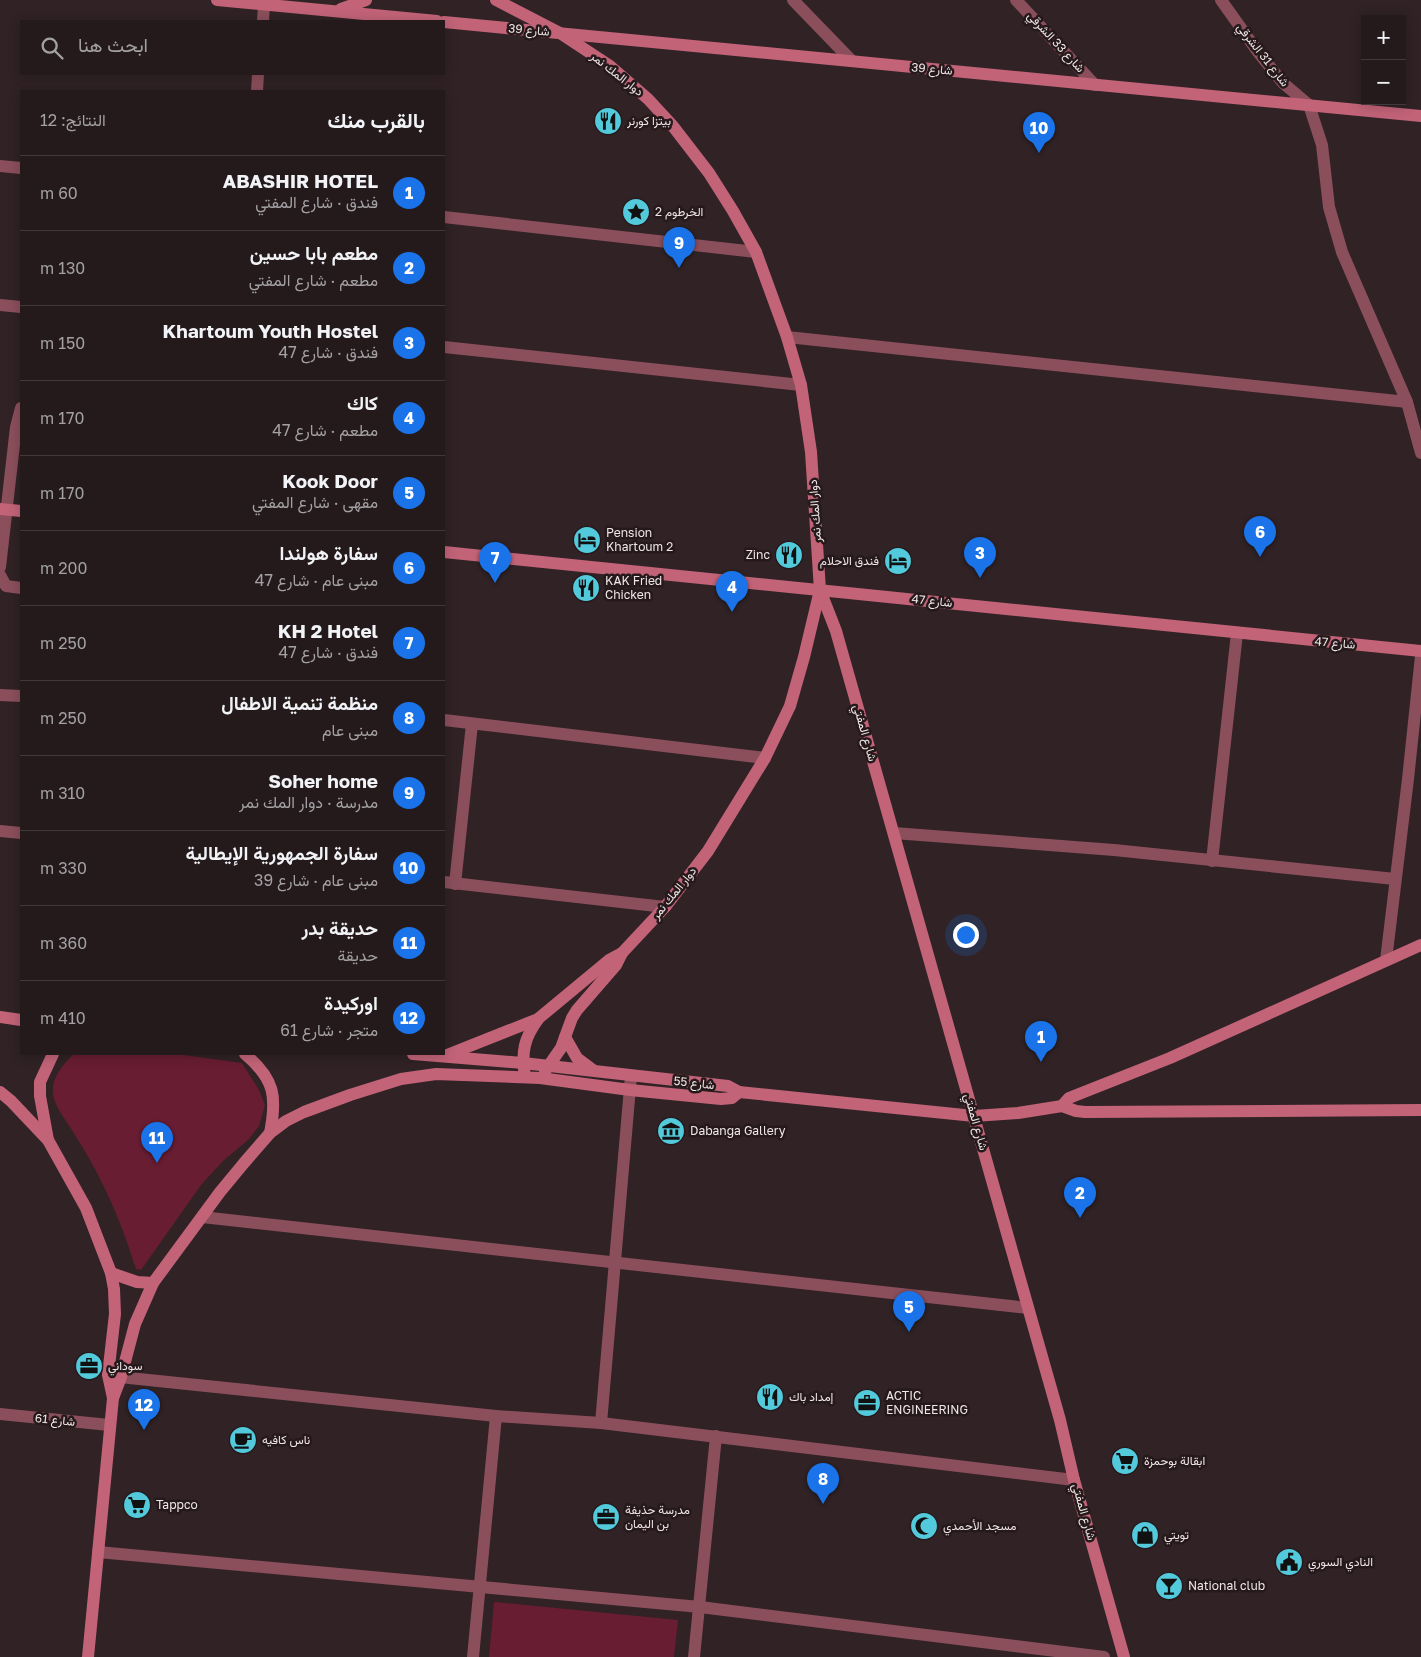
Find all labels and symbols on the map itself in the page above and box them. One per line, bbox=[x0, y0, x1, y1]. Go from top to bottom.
street label: شارع 33 الشرقي bbox=[1022, 8, 1088, 77]
street label: شارع 39 bbox=[508, 20, 550, 41]
street label: شارع 31 الشرقي bbox=[1232, 20, 1293, 91]
street label: دوار المك نمر bbox=[586, 48, 647, 100]
street label: شارع 39 bbox=[911, 59, 953, 80]
restaurant icon: بيتزا كورنر bbox=[593, 106, 623, 136]
pin: 10 bbox=[1023, 112, 1055, 153]
place label: بيتزا كورنر bbox=[626, 113, 671, 129]
place icon: الخرطوم 2 bbox=[621, 197, 651, 227]
place label: الخرطوم 2 bbox=[655, 204, 703, 220]
pin: 9 bbox=[663, 227, 695, 268]
street label: دوار المك نمر bbox=[805, 479, 825, 544]
pin: 6 bbox=[1244, 516, 1276, 557]
hotel icon: Pension Khartoum 2 bbox=[572, 525, 602, 555]
place label: Pension Khartoum 2 bbox=[606, 525, 673, 554]
pin: 3 bbox=[964, 537, 996, 578]
restaurant icon: Zinc bbox=[774, 540, 804, 570]
pin: 7 bbox=[479, 542, 511, 583]
hotel icon: فندق الاحلام bbox=[883, 546, 913, 576]
place label: Zinc bbox=[746, 547, 770, 562]
place label: فندق الاحلام bbox=[820, 553, 879, 569]
pin: 4 bbox=[716, 571, 748, 612]
restaurant icon: KAK Fried Chicken bbox=[571, 573, 601, 603]
place label: KAK Fried Chicken bbox=[605, 573, 662, 602]
street label: شارع 47 bbox=[911, 591, 953, 612]
street label: شارع 47 bbox=[1314, 633, 1356, 654]
street label: شارع المفتي bbox=[847, 703, 881, 764]
street label: دوار المك نمر bbox=[647, 863, 700, 923]
your location bbox=[953, 922, 979, 948]
pin: 1 bbox=[1025, 1021, 1057, 1062]
street label: شارع 55 bbox=[673, 1073, 715, 1094]
street label: شارع المفتي bbox=[958, 1092, 992, 1153]
museum icon: Dabanga Gallery bbox=[656, 1116, 686, 1146]
pin: 11 bbox=[141, 1122, 173, 1163]
place label: Dabanga Gallery bbox=[690, 1123, 786, 1138]
pin: 2 bbox=[1064, 1177, 1096, 1218]
pin: 5 bbox=[893, 1291, 925, 1332]
office icon: سوداني bbox=[74, 1351, 104, 1381]
place label: سوداني bbox=[108, 1358, 143, 1376]
restaurant icon: إمداد باك bbox=[755, 1382, 785, 1412]
office icon: ACTIC ENGINEERING bbox=[852, 1388, 882, 1418]
place label: ACTIC ENGINEERING bbox=[886, 1388, 968, 1417]
pin: 12 bbox=[128, 1389, 160, 1430]
place label: إمداد باك bbox=[789, 1389, 834, 1405]
street label: شارع 61 bbox=[34, 1410, 76, 1431]
cafe icon: ناس كافيه bbox=[228, 1425, 258, 1455]
place label: ناس كافيه bbox=[262, 1432, 310, 1448]
supermarket icon: ابقالة بوحمزة bbox=[1110, 1446, 1140, 1476]
place label: ابقالة بوحمزة bbox=[1144, 1453, 1205, 1469]
pin: 8 bbox=[807, 1463, 839, 1504]
street label: شارع المفتي bbox=[1066, 1482, 1100, 1543]
supermarket icon: Tappco bbox=[122, 1490, 152, 1520]
place label: Tappco bbox=[156, 1497, 198, 1512]
office icon: مدرسة حذيفة بن اليمان bbox=[591, 1502, 621, 1532]
place label: مدرسة حذيفة بن اليمان bbox=[625, 1502, 690, 1532]
mosque icon: مسجد الأحمدي bbox=[909, 1511, 939, 1541]
place label: مسجد الأحمدي bbox=[943, 1518, 1016, 1536]
shop icon: تويتي bbox=[1130, 1520, 1160, 1550]
place label: تويتي bbox=[1164, 1527, 1189, 1545]
public building icon: النادي السوري bbox=[1274, 1547, 1304, 1577]
place label: النادي السوري bbox=[1308, 1554, 1373, 1572]
bar icon: National club bbox=[1154, 1571, 1184, 1601]
place label: National club bbox=[1188, 1578, 1265, 1593]

